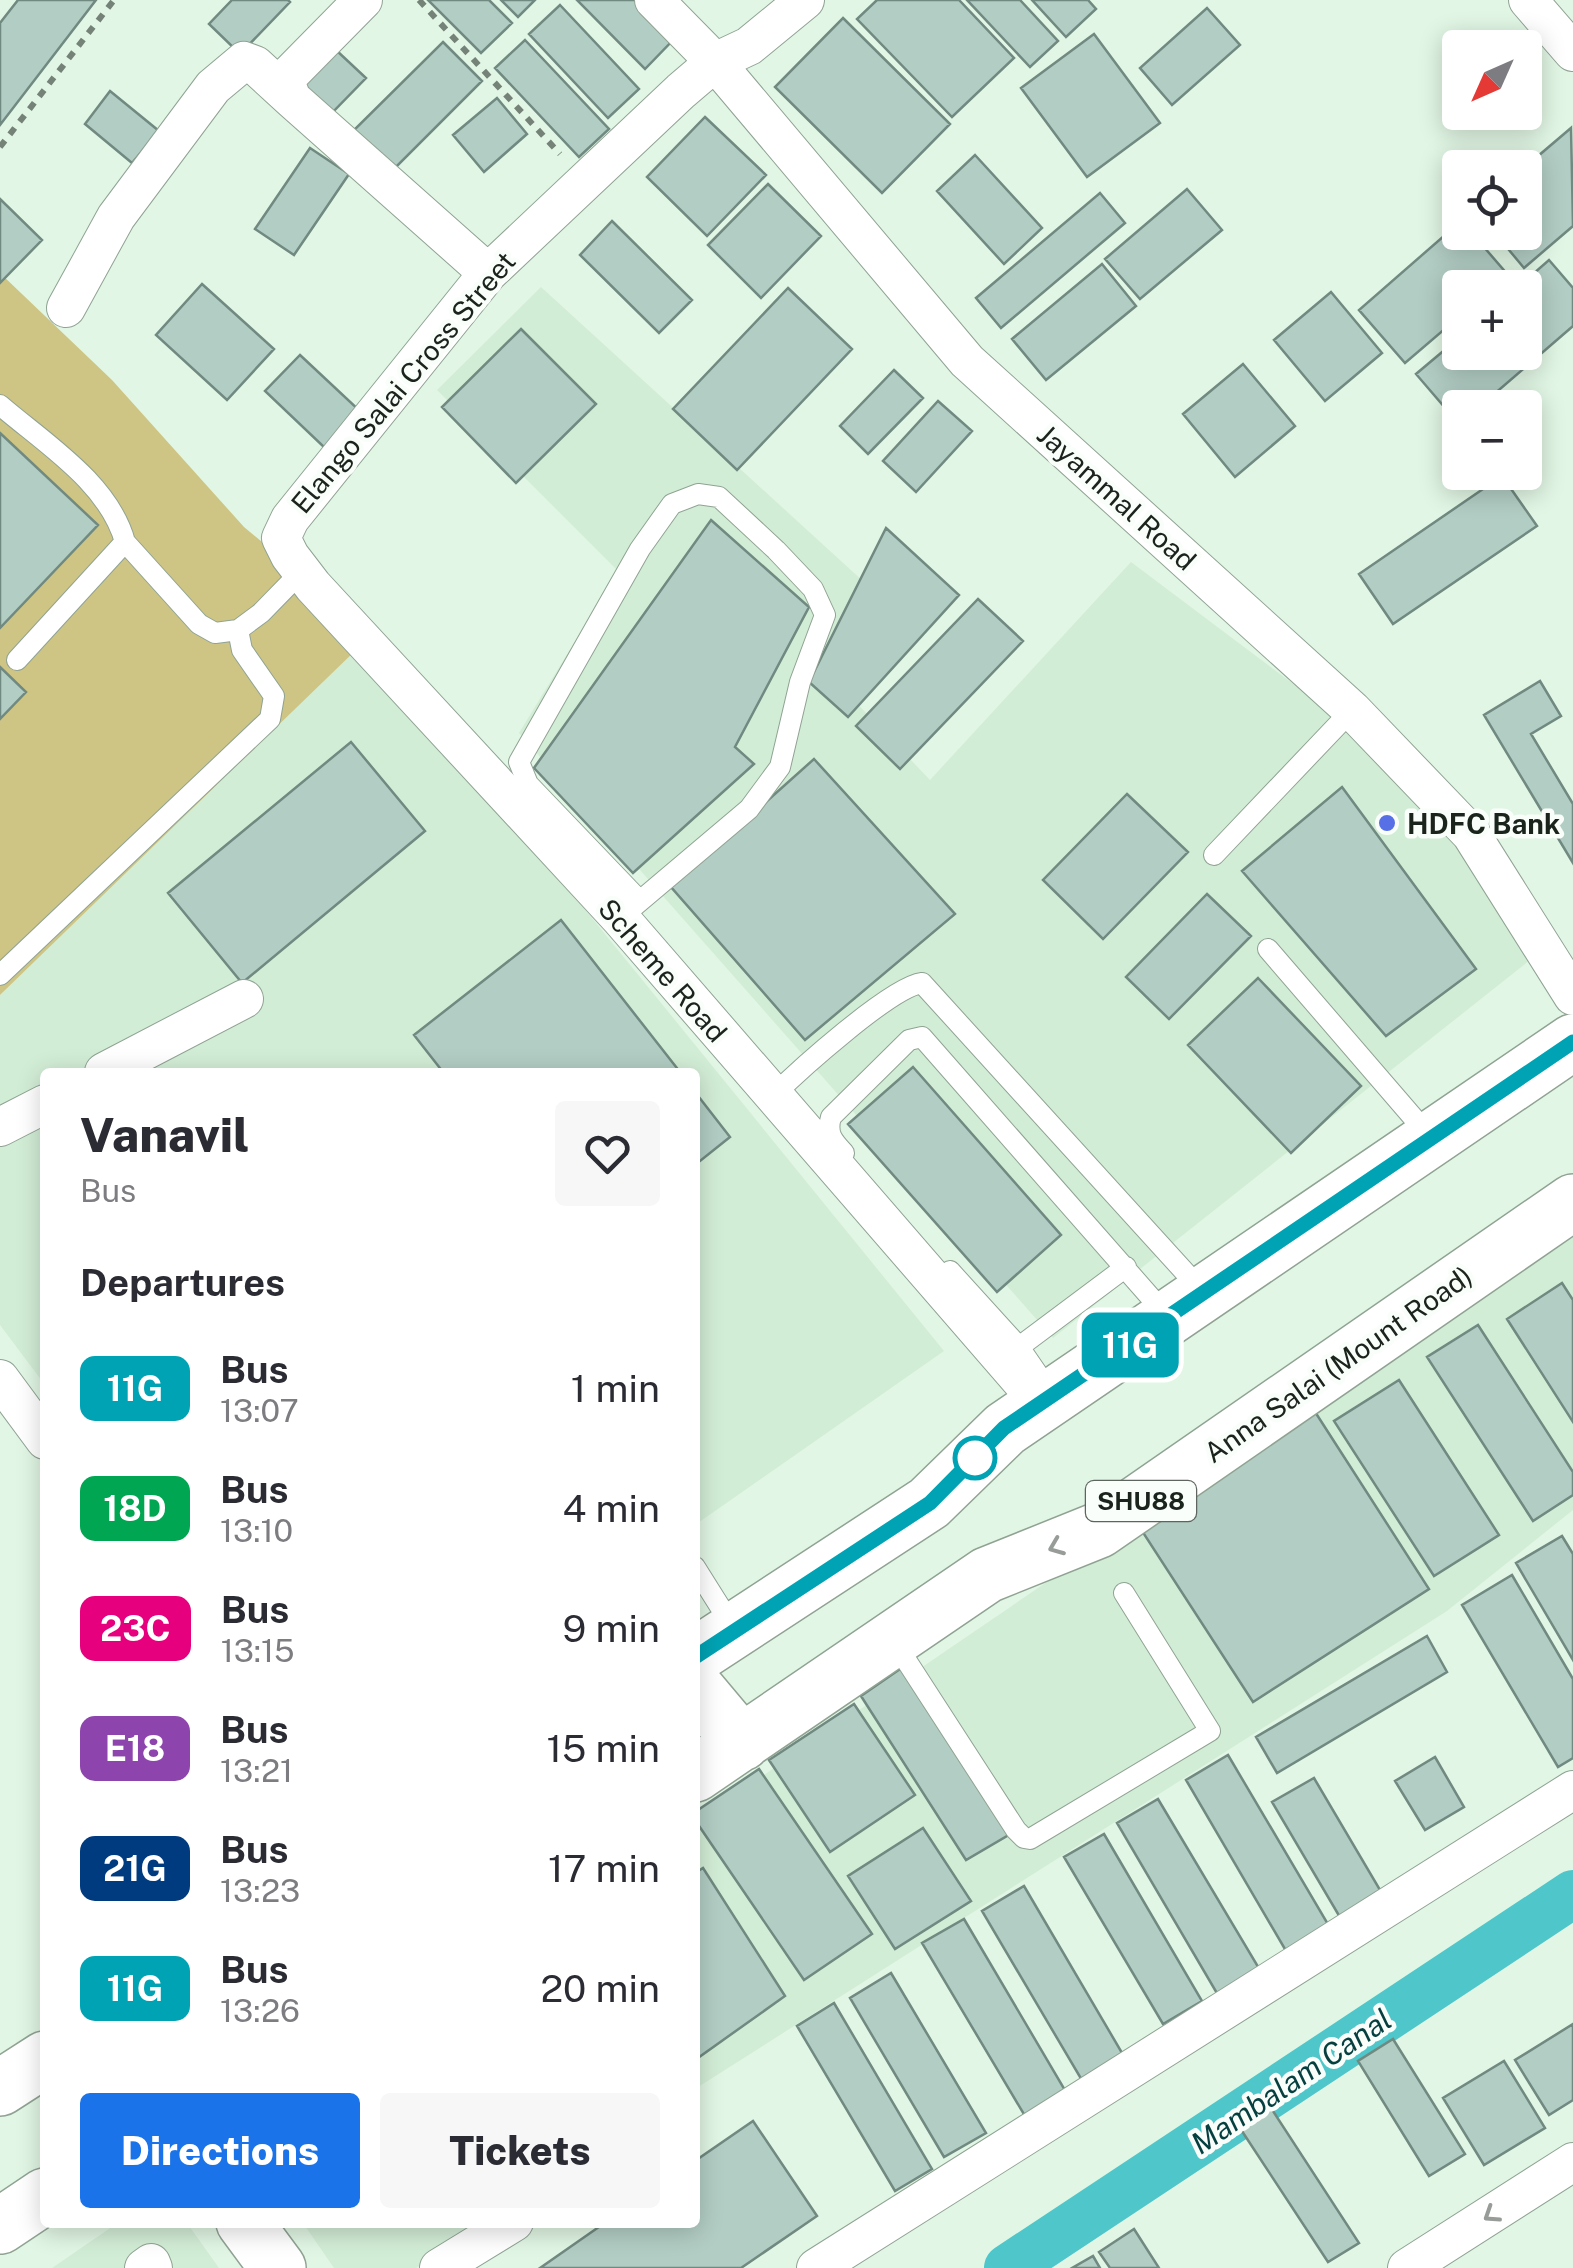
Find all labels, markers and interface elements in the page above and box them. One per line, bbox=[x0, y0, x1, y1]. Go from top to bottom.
north arrow bbox=[1442, 30, 1542, 130]
map controls bbox=[1442, 30, 1542, 490]
button: locate bbox=[1442, 150, 1542, 250]
street label: Elango Salai Cross Street bbox=[284, 245, 522, 519]
button: + bbox=[1442, 270, 1542, 370]
button: − bbox=[1442, 390, 1542, 490]
street label: Jayammal Road bbox=[1031, 417, 1203, 577]
place label: HDFC Bank bbox=[1407, 807, 1560, 840]
marker: HDFC Bank bbox=[1376, 812, 1398, 834]
street label: Scheme Road bbox=[592, 892, 734, 1048]
button: heart bbox=[555, 1101, 660, 1206]
text: Vanavil bbox=[80, 1106, 249, 1163]
text: Bus bbox=[80, 1172, 136, 1209]
street label: Anna Salai (Mount Road) bbox=[1198, 1259, 1478, 1469]
text: Departures bbox=[80, 1260, 285, 1305]
line badge: 11G bbox=[1072, 1312, 1188, 1378]
text: 11G bbox=[1102, 1325, 1158, 1366]
text: Bus bbox=[220, 1347, 289, 1392]
text: 1 min bbox=[571, 1366, 660, 1411]
text: 11G bbox=[107, 1368, 163, 1409]
text: 13:07 bbox=[220, 1392, 299, 1429]
unlabelled marker bbox=[954, 1437, 996, 1479]
text: Bus bbox=[220, 1467, 289, 1512]
road number: SHU88 bbox=[1086, 1481, 1196, 1521]
text: 4 min bbox=[562, 1486, 660, 1531]
text: 18D bbox=[103, 1488, 167, 1529]
text: 13:10 bbox=[220, 1512, 293, 1549]
one-way arrow bbox=[1049, 1536, 1066, 1556]
text: Bus bbox=[221, 1587, 289, 1632]
text: 9 min bbox=[563, 1606, 660, 1651]
text: 23C bbox=[100, 1608, 171, 1649]
text: 13:15 bbox=[221, 1632, 295, 1669]
text: Bus bbox=[220, 1707, 289, 1752]
text: 15 min bbox=[547, 1726, 660, 1771]
text: E18 bbox=[105, 1728, 165, 1769]
text: 13:21 bbox=[220, 1752, 293, 1789]
text: Bus bbox=[220, 1827, 289, 1872]
text: 17 min bbox=[548, 1846, 660, 1891]
text: 21G bbox=[103, 1848, 167, 1889]
text: 13:23 bbox=[220, 1872, 300, 1909]
text: Bus bbox=[220, 1947, 289, 1992]
text: 20 min bbox=[540, 1966, 660, 2011]
text: 11G bbox=[107, 1968, 163, 2009]
text: 13:26 bbox=[220, 1992, 300, 2029]
water label: Mambalam Canal bbox=[1184, 2001, 1398, 2161]
button: Directions bbox=[80, 2093, 360, 2208]
button: Tickets bbox=[380, 2093, 660, 2208]
one-way arrow bbox=[1484, 2202, 1502, 2221]

